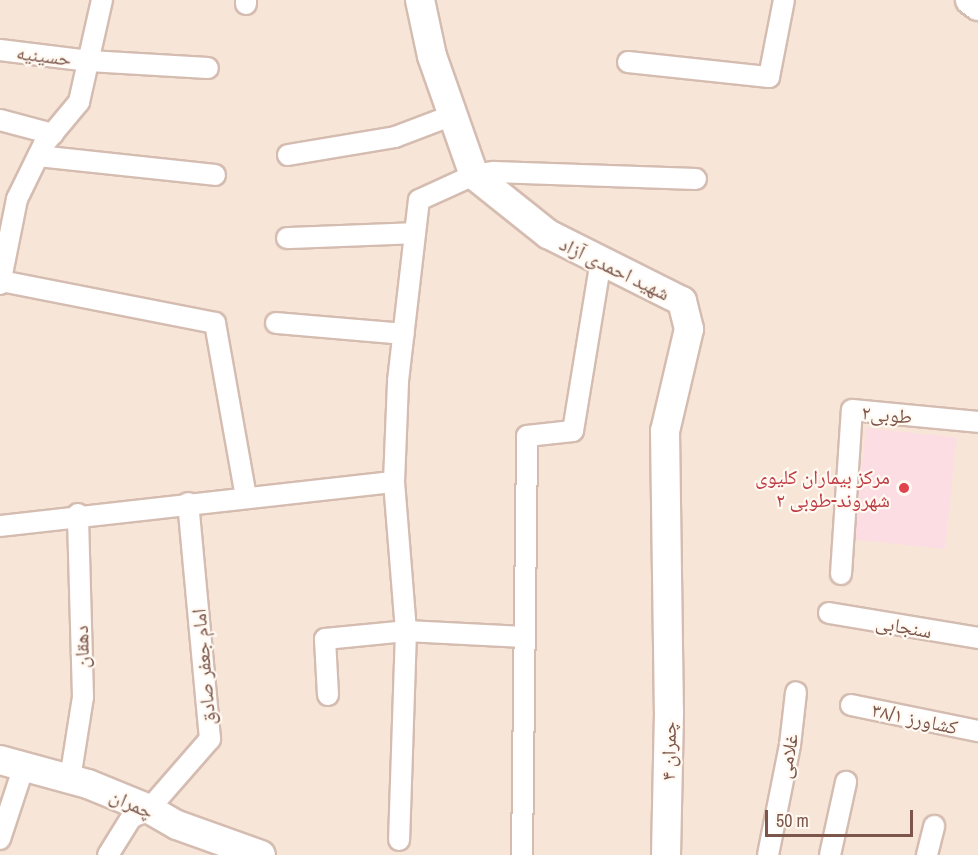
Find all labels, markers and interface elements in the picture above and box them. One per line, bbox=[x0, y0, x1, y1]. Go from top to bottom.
street label: حسینیه bbox=[15, 40, 73, 70]
street label: شهید احمدی آزاد bbox=[556, 231, 674, 305]
street label: طوبی۲ bbox=[861, 400, 913, 428]
place label: مرکز بیماران کلیوی شهروند-طوبی ۲ bbox=[755, 464, 890, 511]
marker: مرکز بیماران کلیوی شهروند-طوبی ۲ bbox=[895, 479, 913, 497]
street label: امام جعفر صادق bbox=[186, 608, 220, 726]
street label: سنجابی bbox=[874, 609, 934, 643]
street label: دهقان bbox=[68, 625, 94, 669]
street label: کشاورز ۳۸/۱ bbox=[870, 697, 960, 739]
street label: چمران ۴ bbox=[655, 721, 681, 781]
street label: غلامی bbox=[771, 732, 803, 780]
street label: چمران bbox=[106, 783, 158, 823]
scale bar bbox=[768, 798, 916, 836]
text: 50 m bbox=[776, 808, 809, 833]

